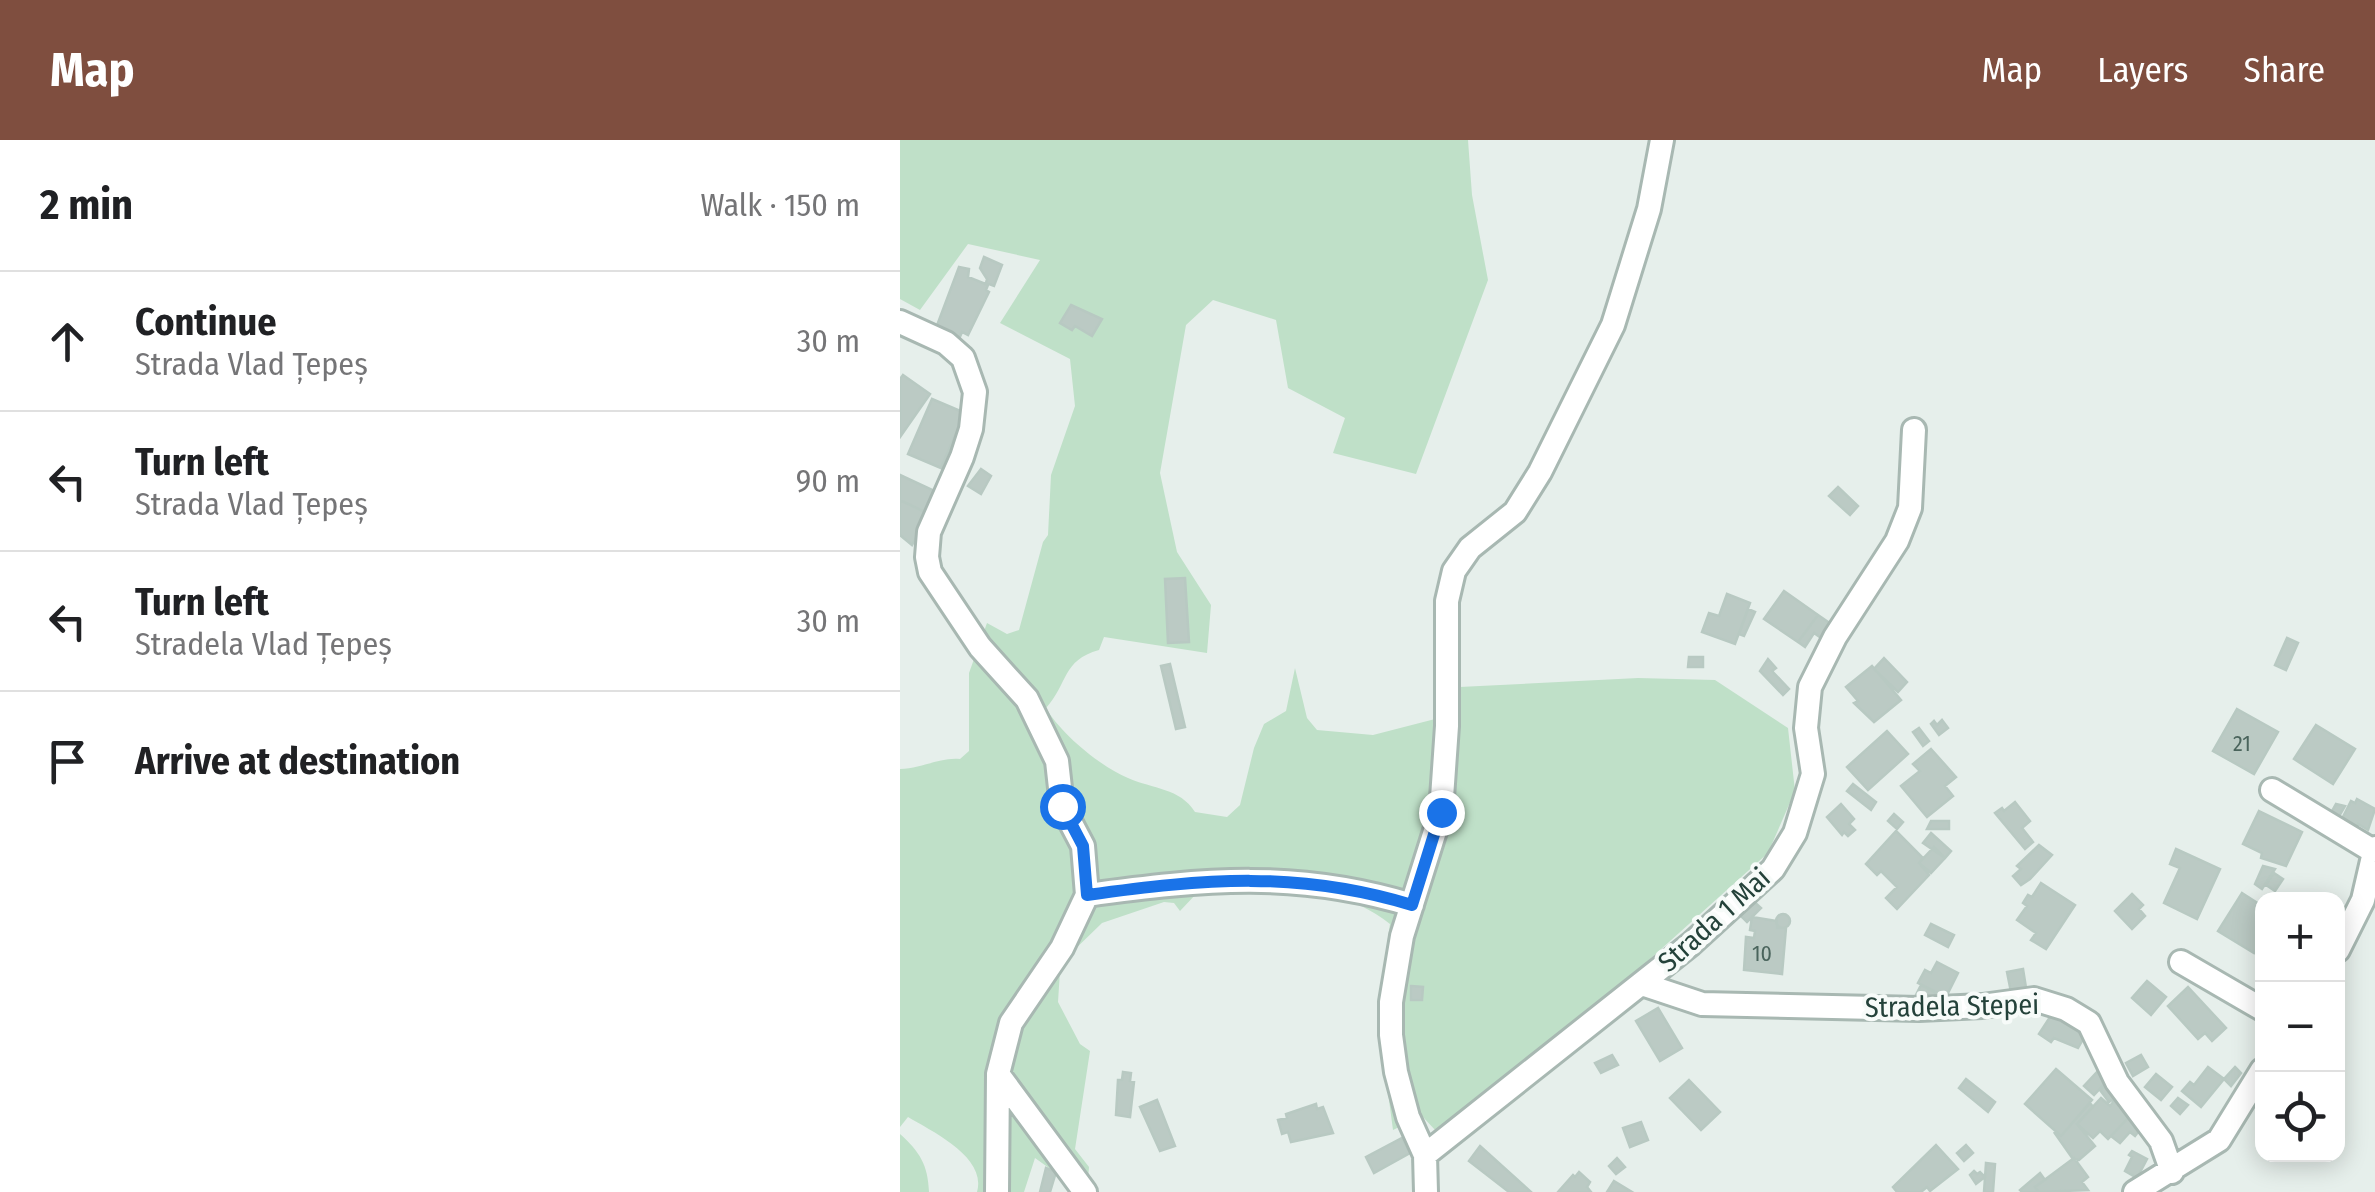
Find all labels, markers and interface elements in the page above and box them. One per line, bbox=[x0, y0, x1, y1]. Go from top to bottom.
text: Map bbox=[50, 41, 134, 99]
text: Map bbox=[1982, 49, 2042, 91]
text: Layers bbox=[2097, 49, 2189, 91]
text: Share bbox=[2244, 49, 2325, 91]
text: 2 min bbox=[40, 180, 133, 230]
text: Walk · 150 m bbox=[700, 186, 860, 224]
text: Continue bbox=[135, 299, 276, 345]
icon: ahead bbox=[40, 314, 95, 369]
text: 30 m bbox=[797, 322, 860, 360]
text: Strada Vlad Țepeș bbox=[135, 345, 368, 383]
text: Turn left bbox=[135, 439, 269, 485]
icon: left bbox=[40, 454, 95, 509]
text: 90 m bbox=[796, 462, 860, 500]
text: Strada Vlad Țepeș bbox=[135, 485, 368, 523]
text: Turn left bbox=[135, 579, 269, 625]
icon: left bbox=[40, 594, 95, 649]
text: 30 m bbox=[797, 602, 860, 640]
text: Stradela Vlad Țepeș bbox=[135, 625, 392, 663]
house number: 21 bbox=[2233, 730, 2251, 757]
icon: arrive bbox=[40, 734, 95, 789]
text: Arrive at destination bbox=[135, 738, 460, 784]
route start bbox=[1040, 784, 1086, 830]
route end bbox=[1419, 790, 1465, 836]
street label: Strada 1 Mai bbox=[1651, 861, 1777, 979]
map controls bbox=[2255, 892, 2345, 1162]
button: + bbox=[2255, 892, 2345, 982]
house number: 10 bbox=[1752, 940, 1772, 967]
button: − bbox=[2255, 982, 2345, 1072]
street label: Stradela Stepei bbox=[1865, 988, 2039, 1024]
button: locate bbox=[2255, 1072, 2345, 1162]

